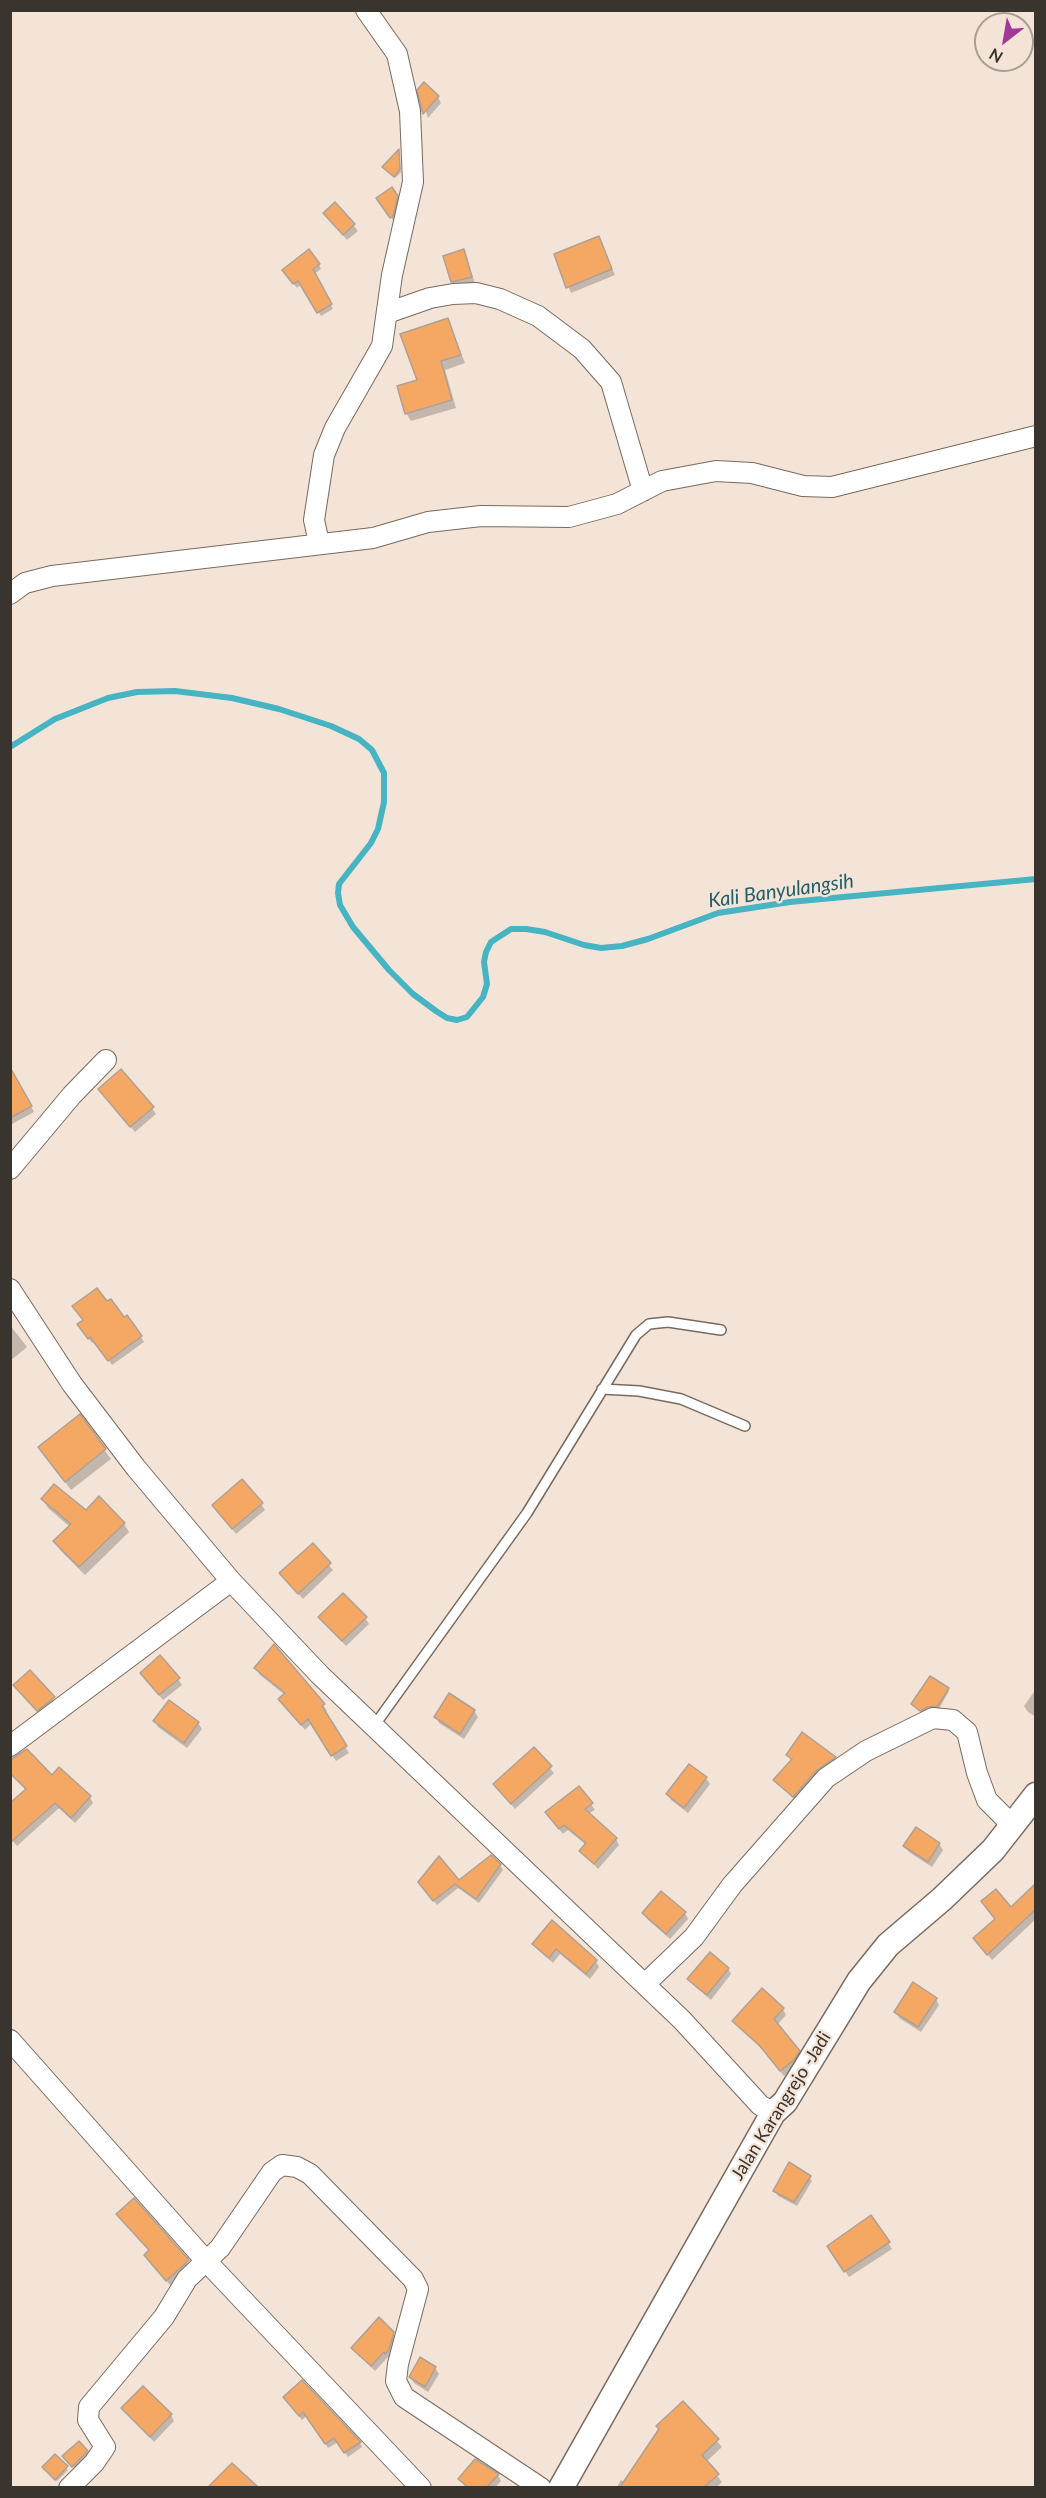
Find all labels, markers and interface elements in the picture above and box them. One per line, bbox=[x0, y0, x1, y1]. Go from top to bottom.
north arrow bbox=[974, 12, 1034, 72]
text: N bbox=[985, 45, 1006, 67]
water label: Kali Banyulangsih bbox=[707, 869, 855, 913]
street label: Jalan Karangrejo -Jadi bbox=[727, 2028, 835, 2184]

